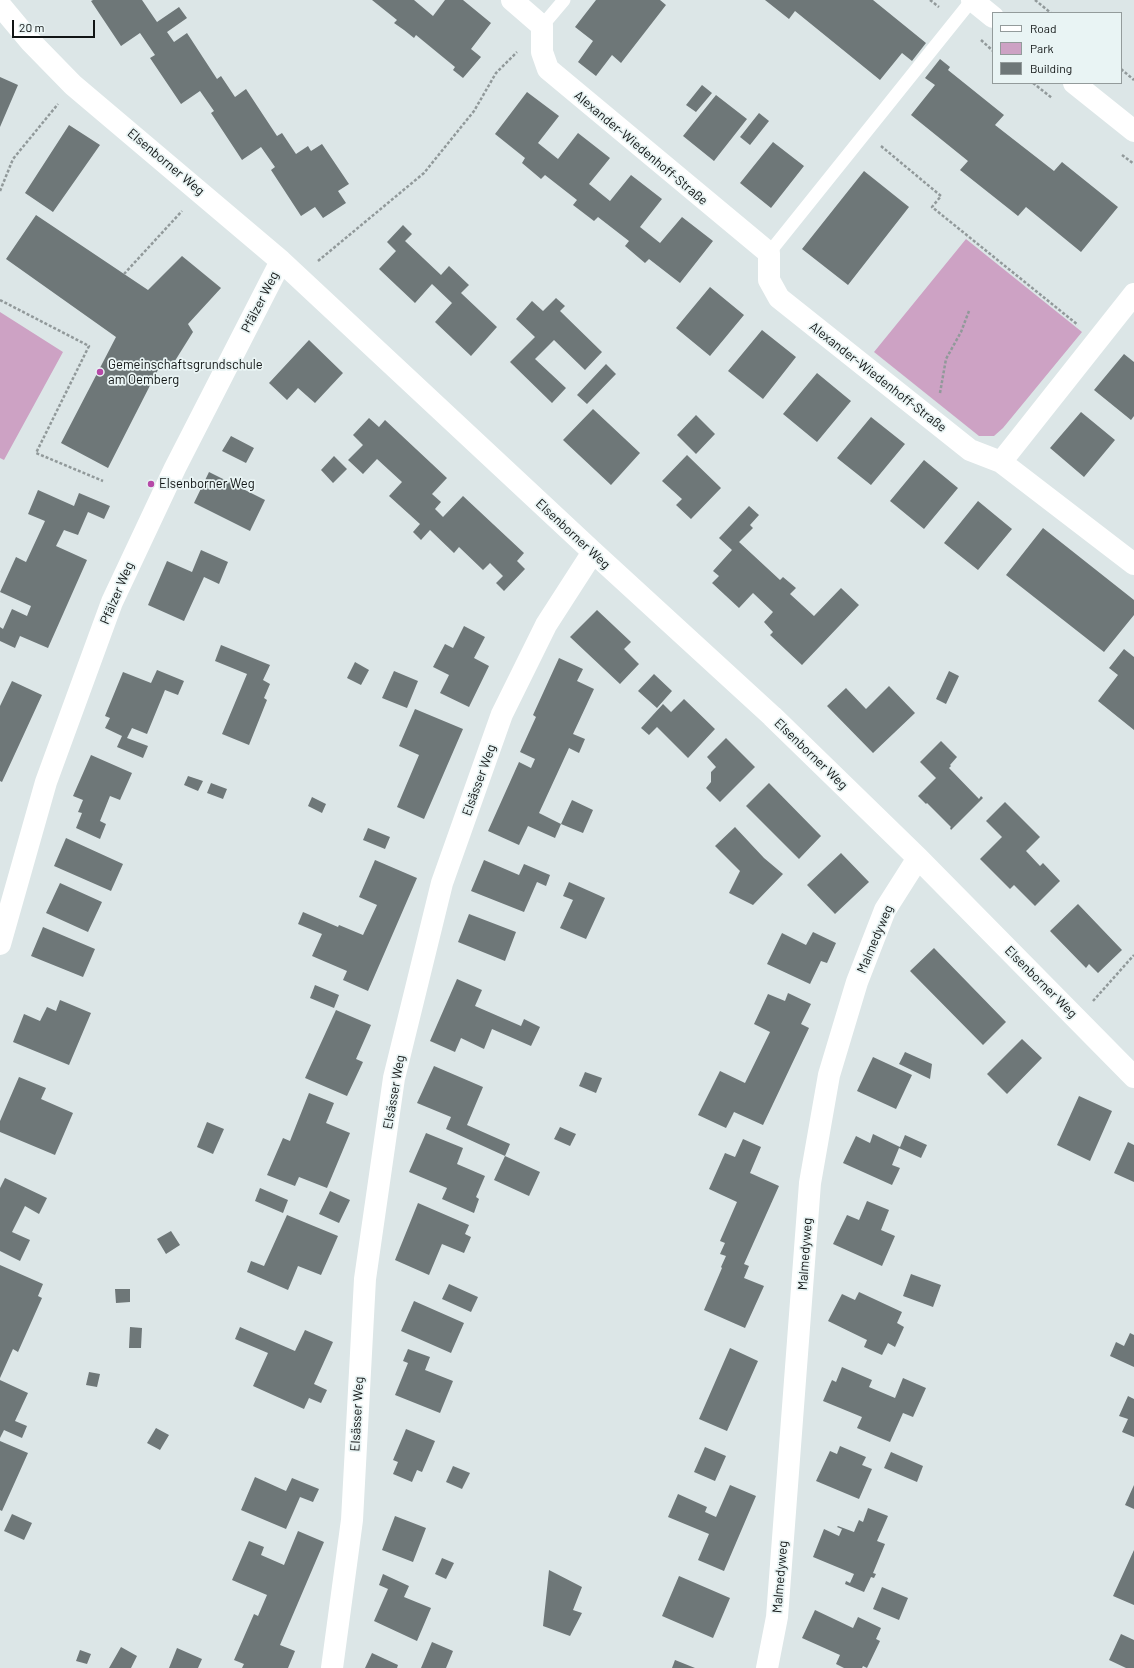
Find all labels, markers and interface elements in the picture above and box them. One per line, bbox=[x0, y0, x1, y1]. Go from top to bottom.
scale bar bbox=[14, 12, 97, 38]
legend bbox=[992, 12, 1122, 84]
text: 20 m bbox=[19, 20, 45, 34]
text: Road bbox=[1030, 21, 1057, 35]
text: Park bbox=[1030, 41, 1054, 55]
text: Building bbox=[1030, 61, 1072, 75]
street label: Alexander-Wiedenhoff-Straße bbox=[571, 88, 711, 208]
street label: Elsenborner Weg bbox=[124, 125, 208, 199]
street label: Pfälzer Weg bbox=[238, 269, 282, 335]
street label: Alexander-Wiedenhoff-Straße bbox=[806, 319, 950, 435]
place label: Gemeinschaftsgrundschule am Oemberg bbox=[108, 357, 263, 388]
marker: Gemeinschaftsgrundschule am Oemberg bbox=[95, 367, 105, 377]
place label: Elsenborner Weg bbox=[159, 476, 255, 492]
marker: Elsenborner Weg bbox=[146, 479, 156, 489]
street label: Elsenborner Weg bbox=[533, 496, 613, 572]
street label: Pfälzer Weg bbox=[97, 559, 137, 627]
street label: Elsenborner Weg bbox=[771, 715, 851, 793]
street label: Elsässer Weg bbox=[459, 742, 499, 818]
street label: Malmedyweg bbox=[854, 903, 896, 975]
street label: Elsenborner Weg bbox=[1002, 943, 1080, 1021]
street label: Elsässer Weg bbox=[380, 1054, 408, 1130]
street label: Malmedyweg bbox=[795, 1217, 815, 1291]
street label: Elsässer Weg bbox=[347, 1376, 367, 1452]
street label: Malmedyweg bbox=[769, 1540, 791, 1614]

